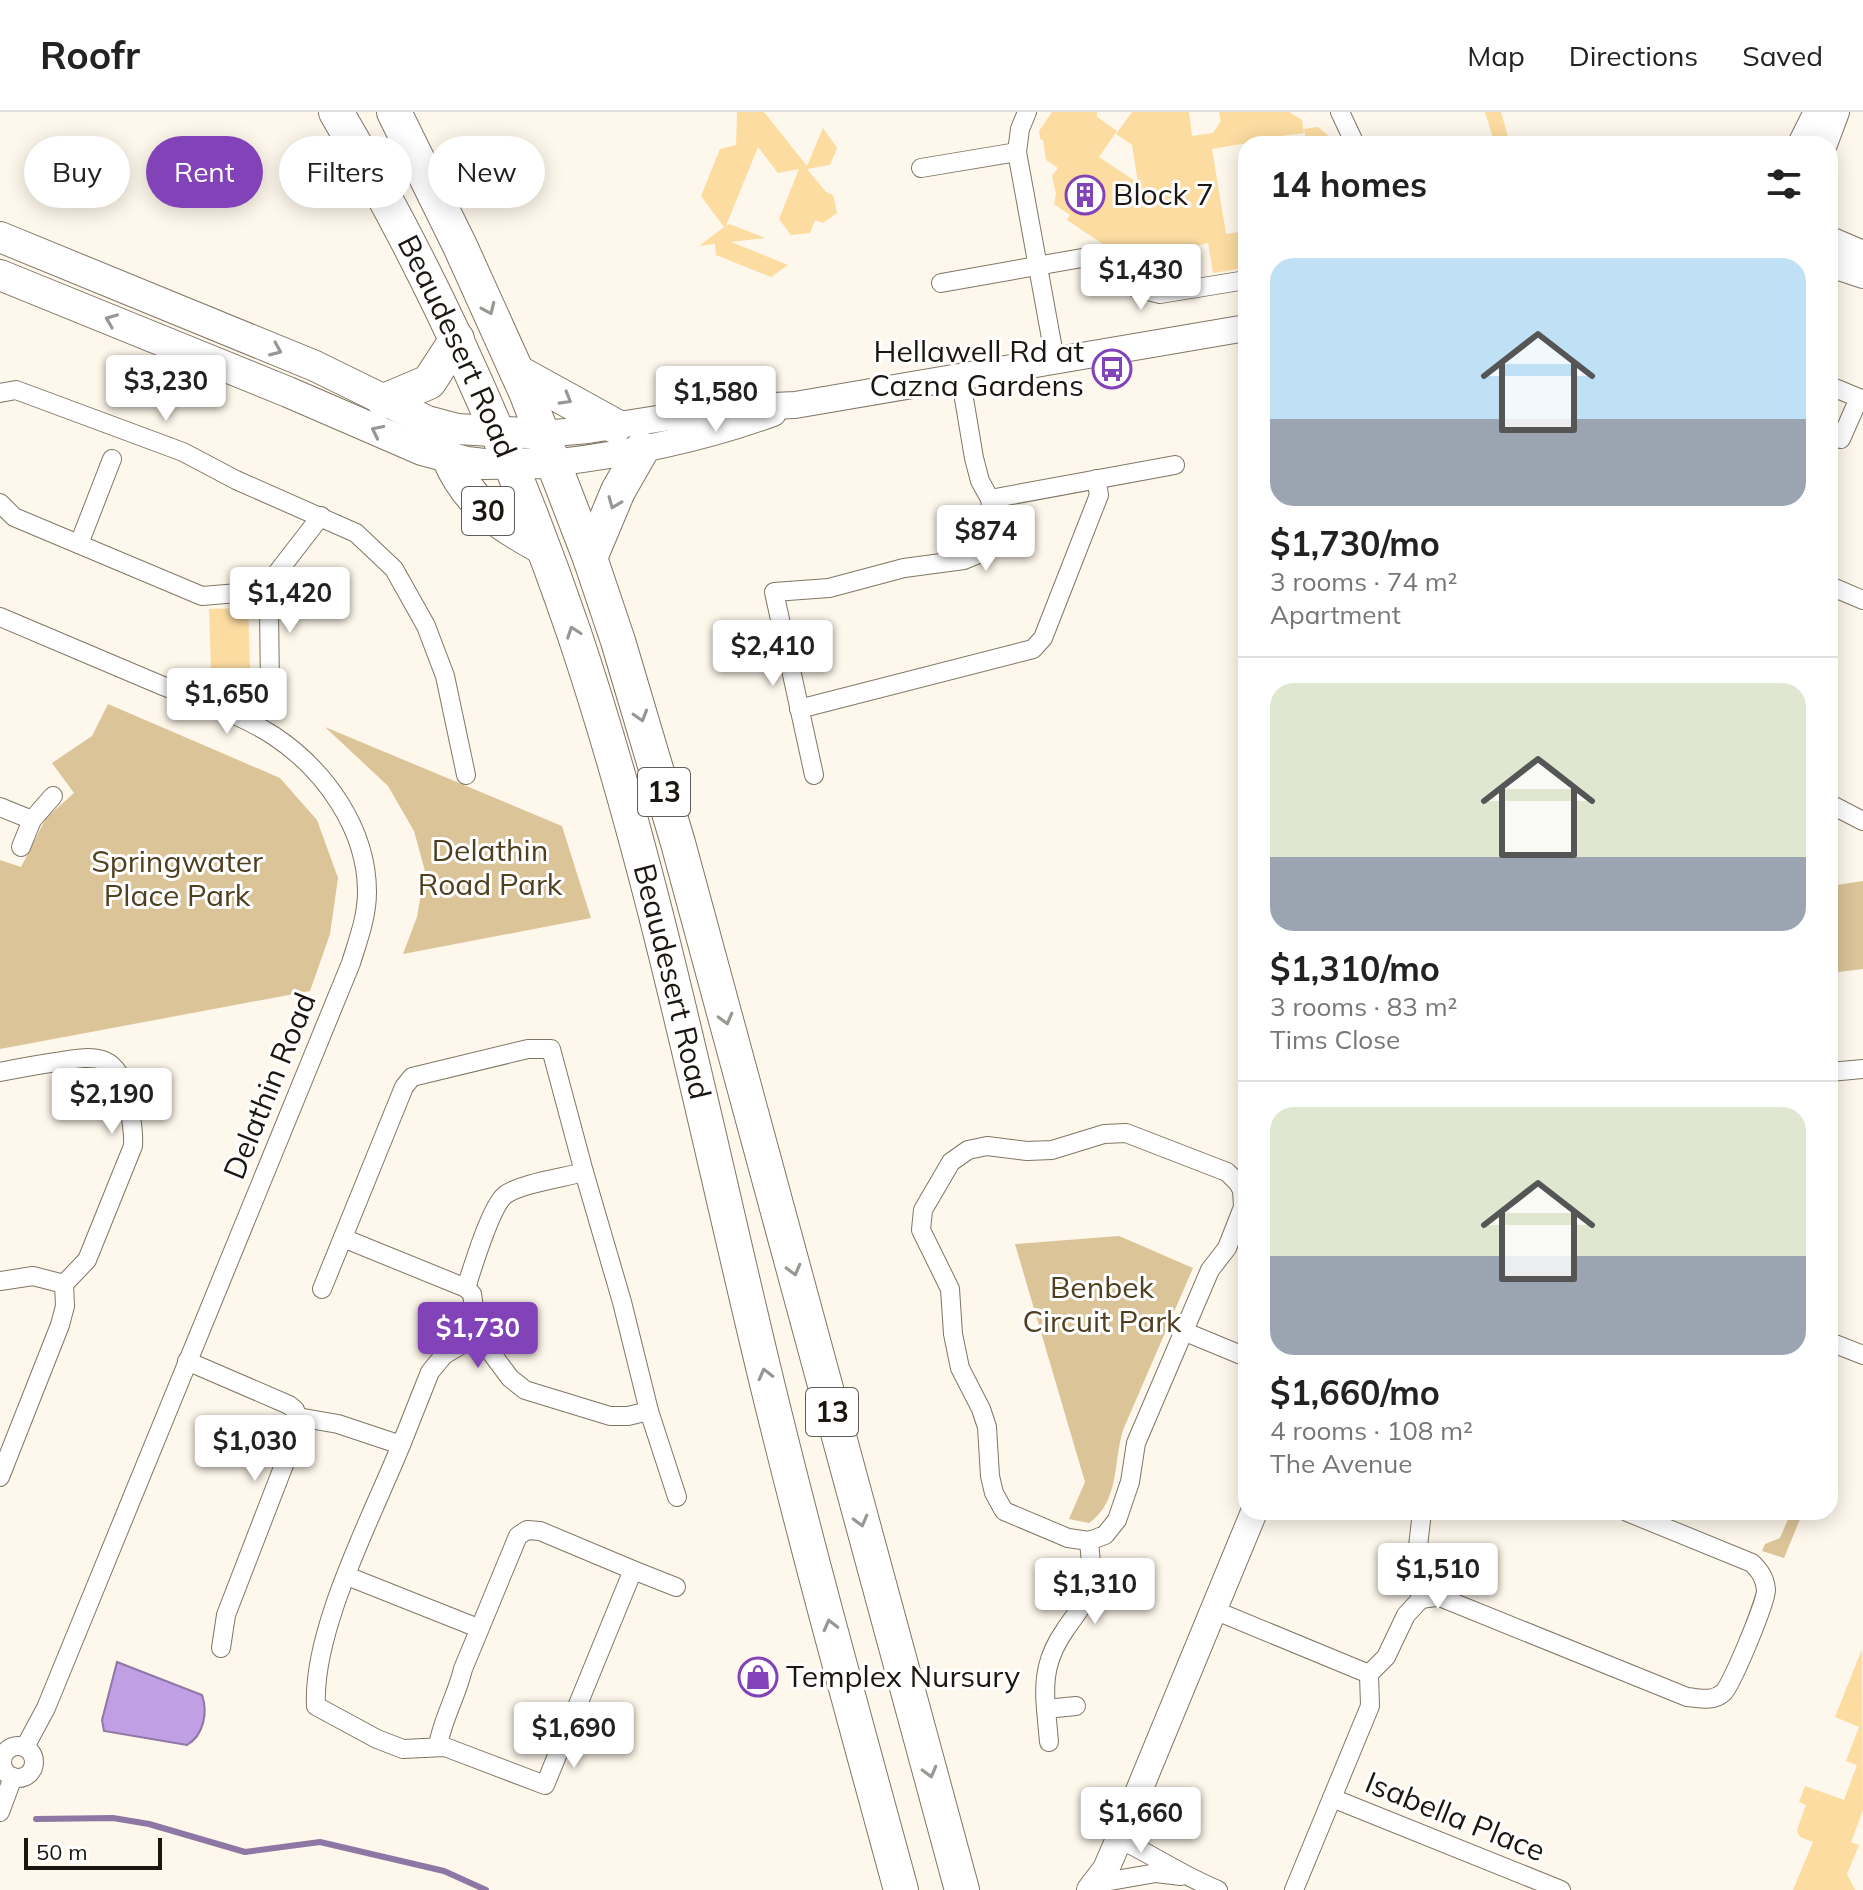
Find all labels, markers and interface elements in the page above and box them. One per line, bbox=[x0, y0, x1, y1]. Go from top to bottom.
text: Roofr bbox=[40, 31, 140, 79]
text: Map bbox=[1467, 38, 1525, 73]
text: Directions bbox=[1569, 38, 1698, 73]
text: Saved bbox=[1742, 38, 1823, 73]
chip: Buy bbox=[24, 136, 130, 208]
chip: Rent bbox=[146, 136, 263, 208]
chip: Filters bbox=[279, 136, 412, 208]
chip: New bbox=[428, 136, 545, 208]
icon: filters bbox=[1762, 162, 1806, 206]
text: 14 homes bbox=[1270, 163, 1427, 206]
building icon: Block 7 bbox=[1064, 174, 1106, 216]
place label: Block 7 bbox=[1113, 175, 1214, 213]
street label: Beaudesert Road bbox=[390, 228, 526, 463]
pin: $1,430 bbox=[1076, 244, 1206, 312]
text: $1,430 bbox=[1099, 253, 1183, 286]
one-way arrow bbox=[479, 301, 495, 315]
icon: home bbox=[1466, 310, 1610, 454]
one-way arrow bbox=[105, 313, 119, 330]
place label: Hellawell Rd at Cazna Gardens bbox=[870, 332, 1084, 404]
one-way arrow bbox=[268, 341, 282, 357]
bus stop icon: Hellawell Rd at Cazna Gardens bbox=[1091, 348, 1133, 390]
pin: $3,230 bbox=[101, 355, 231, 423]
text: $3,230 bbox=[124, 364, 208, 397]
pin: $1,580 bbox=[651, 366, 781, 434]
text: $1,580 bbox=[674, 375, 758, 408]
one-way arrow bbox=[557, 389, 572, 405]
one-way arrow bbox=[370, 425, 385, 441]
road number: 30 bbox=[462, 487, 514, 535]
one-way arrow bbox=[607, 495, 624, 509]
pin: $874 bbox=[939, 505, 1033, 573]
text: $874 bbox=[955, 514, 1017, 547]
text: $1,730/mo bbox=[1270, 522, 1440, 565]
text: 3 rooms · 74 m² bbox=[1270, 565, 1457, 598]
pin: $1,420 bbox=[225, 567, 355, 635]
text: $1,420 bbox=[248, 576, 332, 609]
text: Apartment bbox=[1270, 598, 1401, 631]
pin: $2,410 bbox=[708, 620, 838, 688]
one-way arrow bbox=[566, 625, 582, 639]
text: $2,410 bbox=[731, 629, 815, 662]
pin: $1,650 bbox=[162, 668, 292, 736]
text: $1,650 bbox=[185, 677, 269, 710]
one-way arrow bbox=[632, 708, 648, 722]
icon: home bbox=[1466, 735, 1610, 879]
road number: 13 bbox=[638, 768, 690, 816]
park label: Delathin Road Park bbox=[418, 831, 563, 903]
park label: Springwater Place Park bbox=[91, 842, 263, 914]
street label: Beaudesert Road bbox=[625, 859, 720, 1103]
text: $1,310/mo bbox=[1270, 947, 1440, 990]
street label: Delathin Road bbox=[214, 987, 324, 1185]
text: 3 rooms · 83 m² bbox=[1270, 990, 1457, 1023]
one-way arrow bbox=[717, 1011, 734, 1025]
text: Tims Close bbox=[1270, 1023, 1400, 1056]
pin: $2,190 bbox=[47, 1068, 177, 1136]
text: $2,190 bbox=[70, 1077, 154, 1110]
icon: home bbox=[1466, 1159, 1610, 1303]
one-way arrow bbox=[785, 1262, 802, 1276]
park label: Benbek Circuit Park bbox=[1022, 1268, 1182, 1340]
pin: $1,730 bbox=[413, 1302, 543, 1370]
text: $1,730 bbox=[436, 1311, 520, 1344]
one-way arrow bbox=[758, 1367, 775, 1381]
text: $1,660/mo bbox=[1270, 1371, 1440, 1414]
road number: 13 bbox=[806, 1388, 858, 1436]
text: 4 rooms · 108 m² bbox=[1270, 1414, 1473, 1447]
pin: $1,030 bbox=[190, 1415, 320, 1483]
text: $1,030 bbox=[213, 1424, 297, 1457]
text: The Avenue bbox=[1270, 1447, 1412, 1480]
one-way arrow bbox=[852, 1513, 869, 1527]
pin: $1,510 bbox=[1373, 1543, 1503, 1611]
text: $1,510 bbox=[1396, 1552, 1480, 1585]
pin: $1,310 bbox=[1030, 1558, 1160, 1626]
text: $1,310 bbox=[1053, 1567, 1137, 1600]
one-way arrow bbox=[822, 1619, 839, 1633]
shop icon: Templex Nursury bbox=[737, 1656, 779, 1698]
place label: Templex Nursury bbox=[786, 1657, 1020, 1695]
pin: $1,690 bbox=[509, 1702, 639, 1770]
text: $1,690 bbox=[532, 1711, 616, 1744]
street label: Isabella Place bbox=[1360, 1763, 1551, 1869]
one-way arrow bbox=[920, 1764, 937, 1778]
pin: $1,660 bbox=[1076, 1787, 1206, 1855]
text: $1,660 bbox=[1099, 1796, 1183, 1829]
scale bar bbox=[24, 1834, 162, 1870]
text: 50 m bbox=[36, 1838, 87, 1866]

